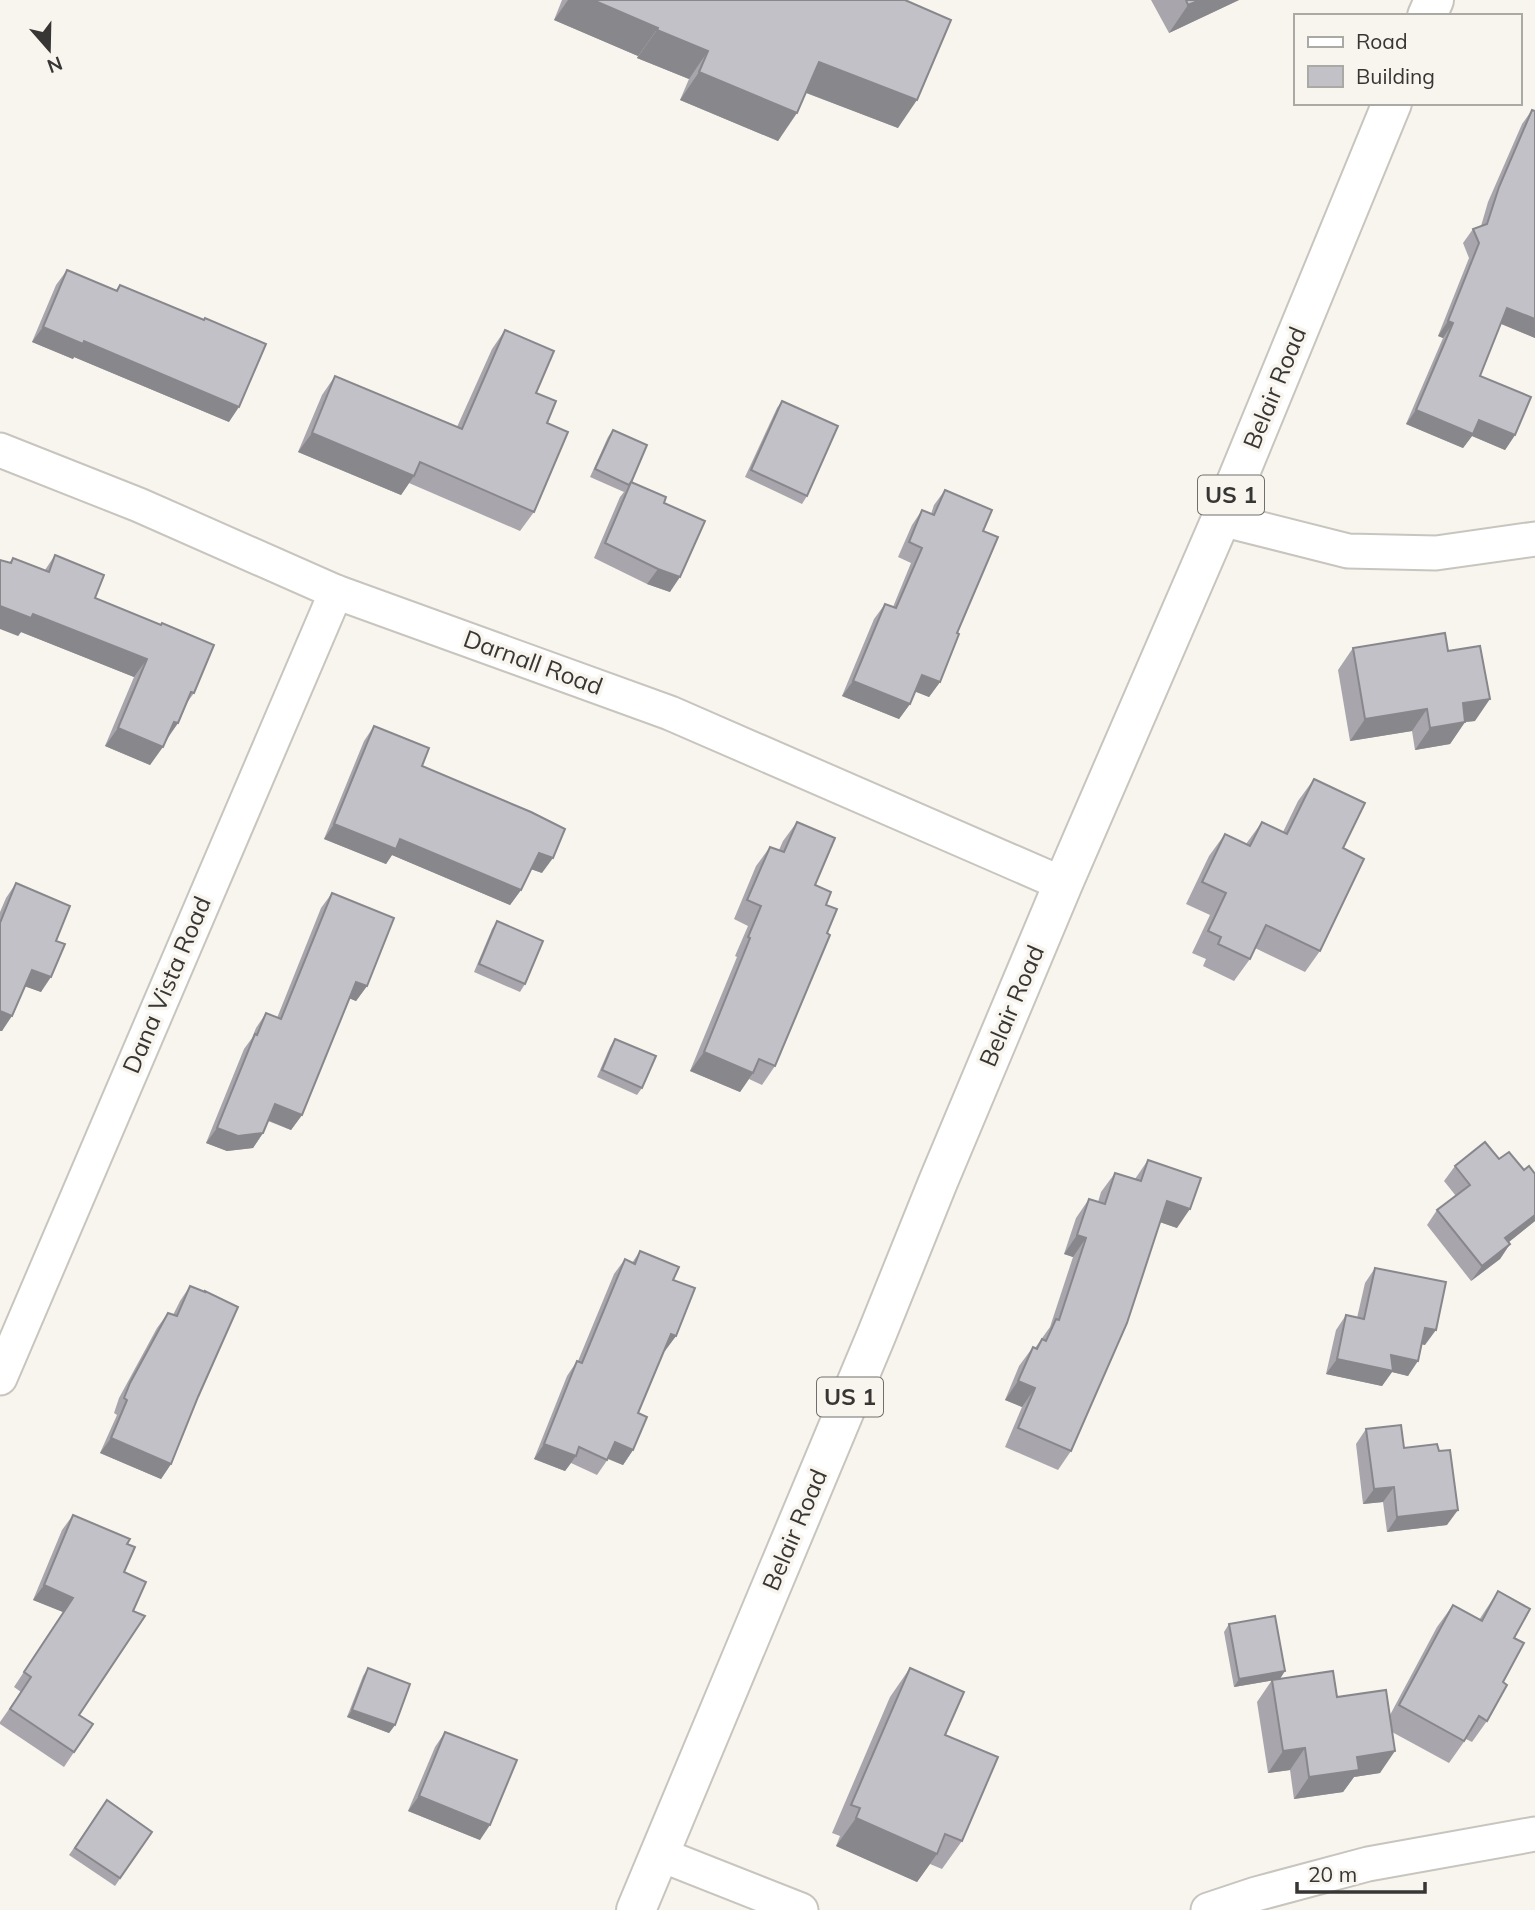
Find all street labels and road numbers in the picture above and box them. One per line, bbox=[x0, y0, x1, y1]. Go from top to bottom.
street label: Belair Road bbox=[1236, 322, 1312, 453]
road number: US 1 bbox=[1198, 475, 1264, 514]
street label: Darnall Road bbox=[460, 623, 607, 701]
street label: Dana Vista Road bbox=[115, 892, 217, 1078]
street label: Belair Road bbox=[972, 940, 1050, 1071]
road number: US 1 bbox=[817, 1378, 883, 1416]
street label: Belair Road bbox=[755, 1464, 833, 1595]

